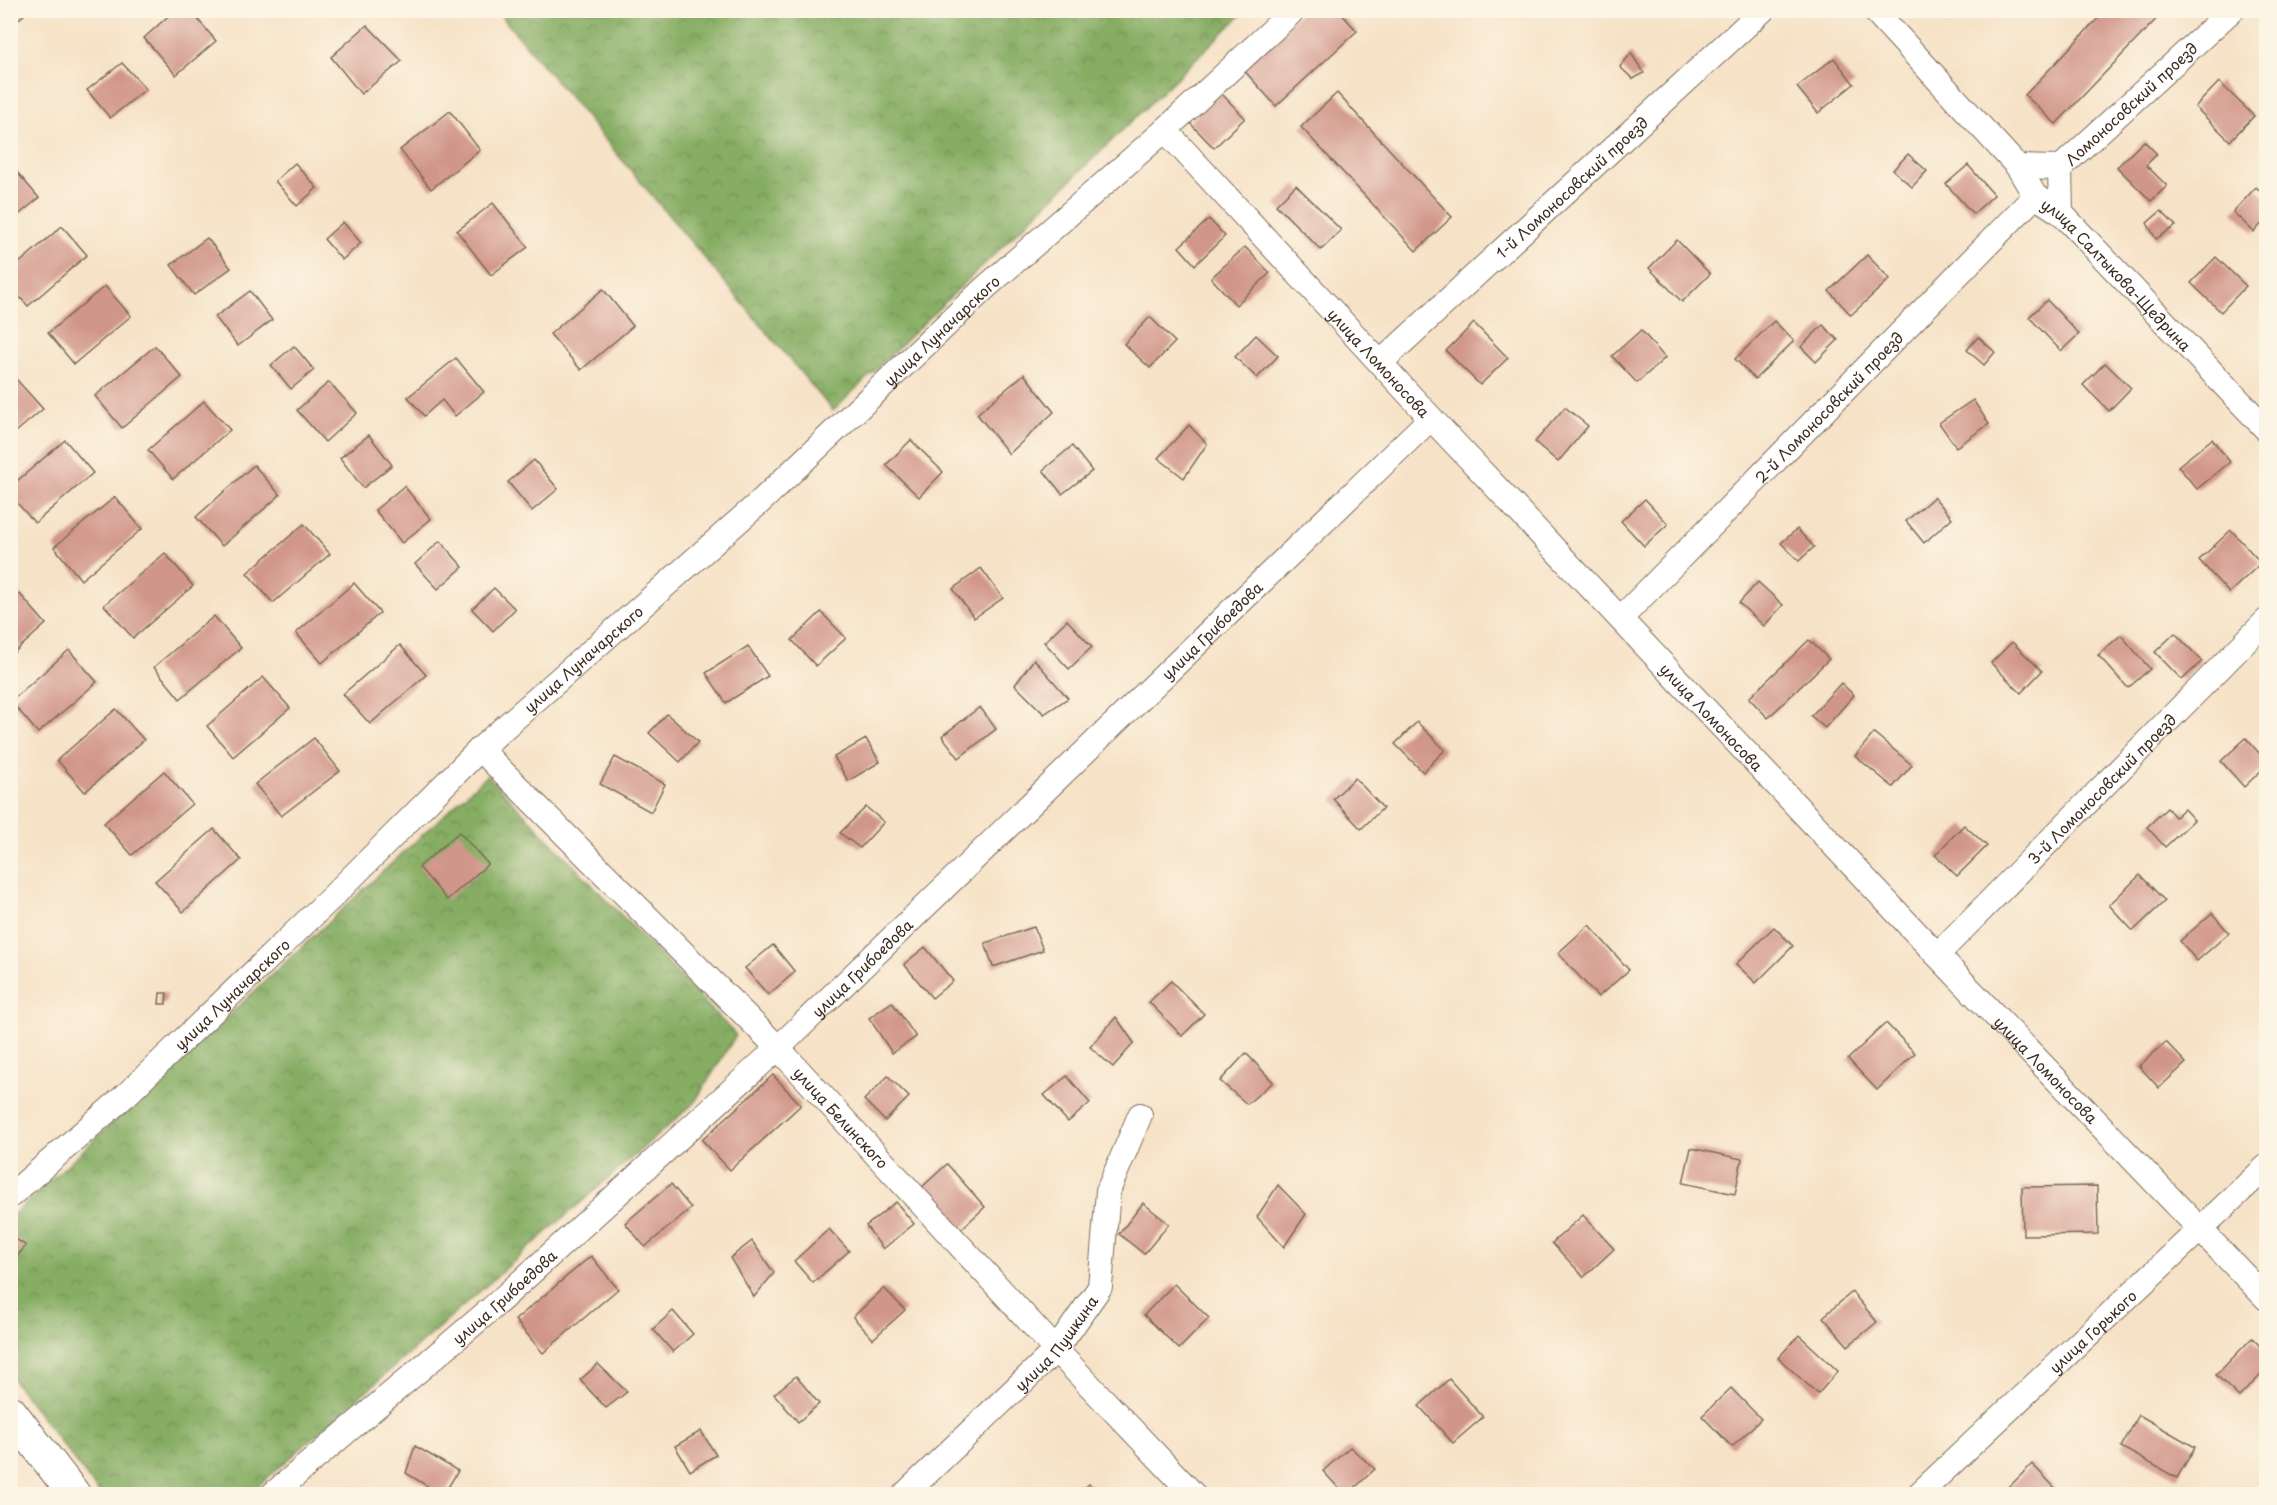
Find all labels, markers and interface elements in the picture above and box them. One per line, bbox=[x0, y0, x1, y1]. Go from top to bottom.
street label: Ломоносовский проезд bbox=[2059, 36, 2202, 170]
street label: 1-й Ломоносовский проезд bbox=[1490, 111, 1653, 263]
street label: улица Салтыкова-Щедрина bbox=[2037, 192, 2198, 356]
street label: улица Луначарского bbox=[878, 269, 1004, 391]
street label: улица Ломоносова bbox=[1323, 302, 1436, 422]
street label: 2-й Ломоносовский проезд bbox=[1749, 326, 1908, 488]
street label: улица Грибоедова bbox=[1156, 575, 1268, 684]
street label: улица Луначарского bbox=[518, 599, 648, 717]
street label: улица Ломоносова bbox=[1655, 657, 1769, 776]
street label: 3-й Ломоносовский проезд bbox=[2022, 708, 2181, 869]
street label: улица Грибоедова bbox=[806, 912, 918, 1022]
street label: улица Луначарского bbox=[168, 933, 294, 1055]
street label: улица Ломоносова bbox=[1989, 1010, 2104, 1129]
street label: улица Белинского bbox=[789, 1061, 894, 1173]
street label: улица Грибоедова bbox=[447, 1243, 562, 1349]
street label: улица Горького bbox=[2043, 1284, 2141, 1378]
street label: улица Пушкина bbox=[1009, 1290, 1103, 1396]

